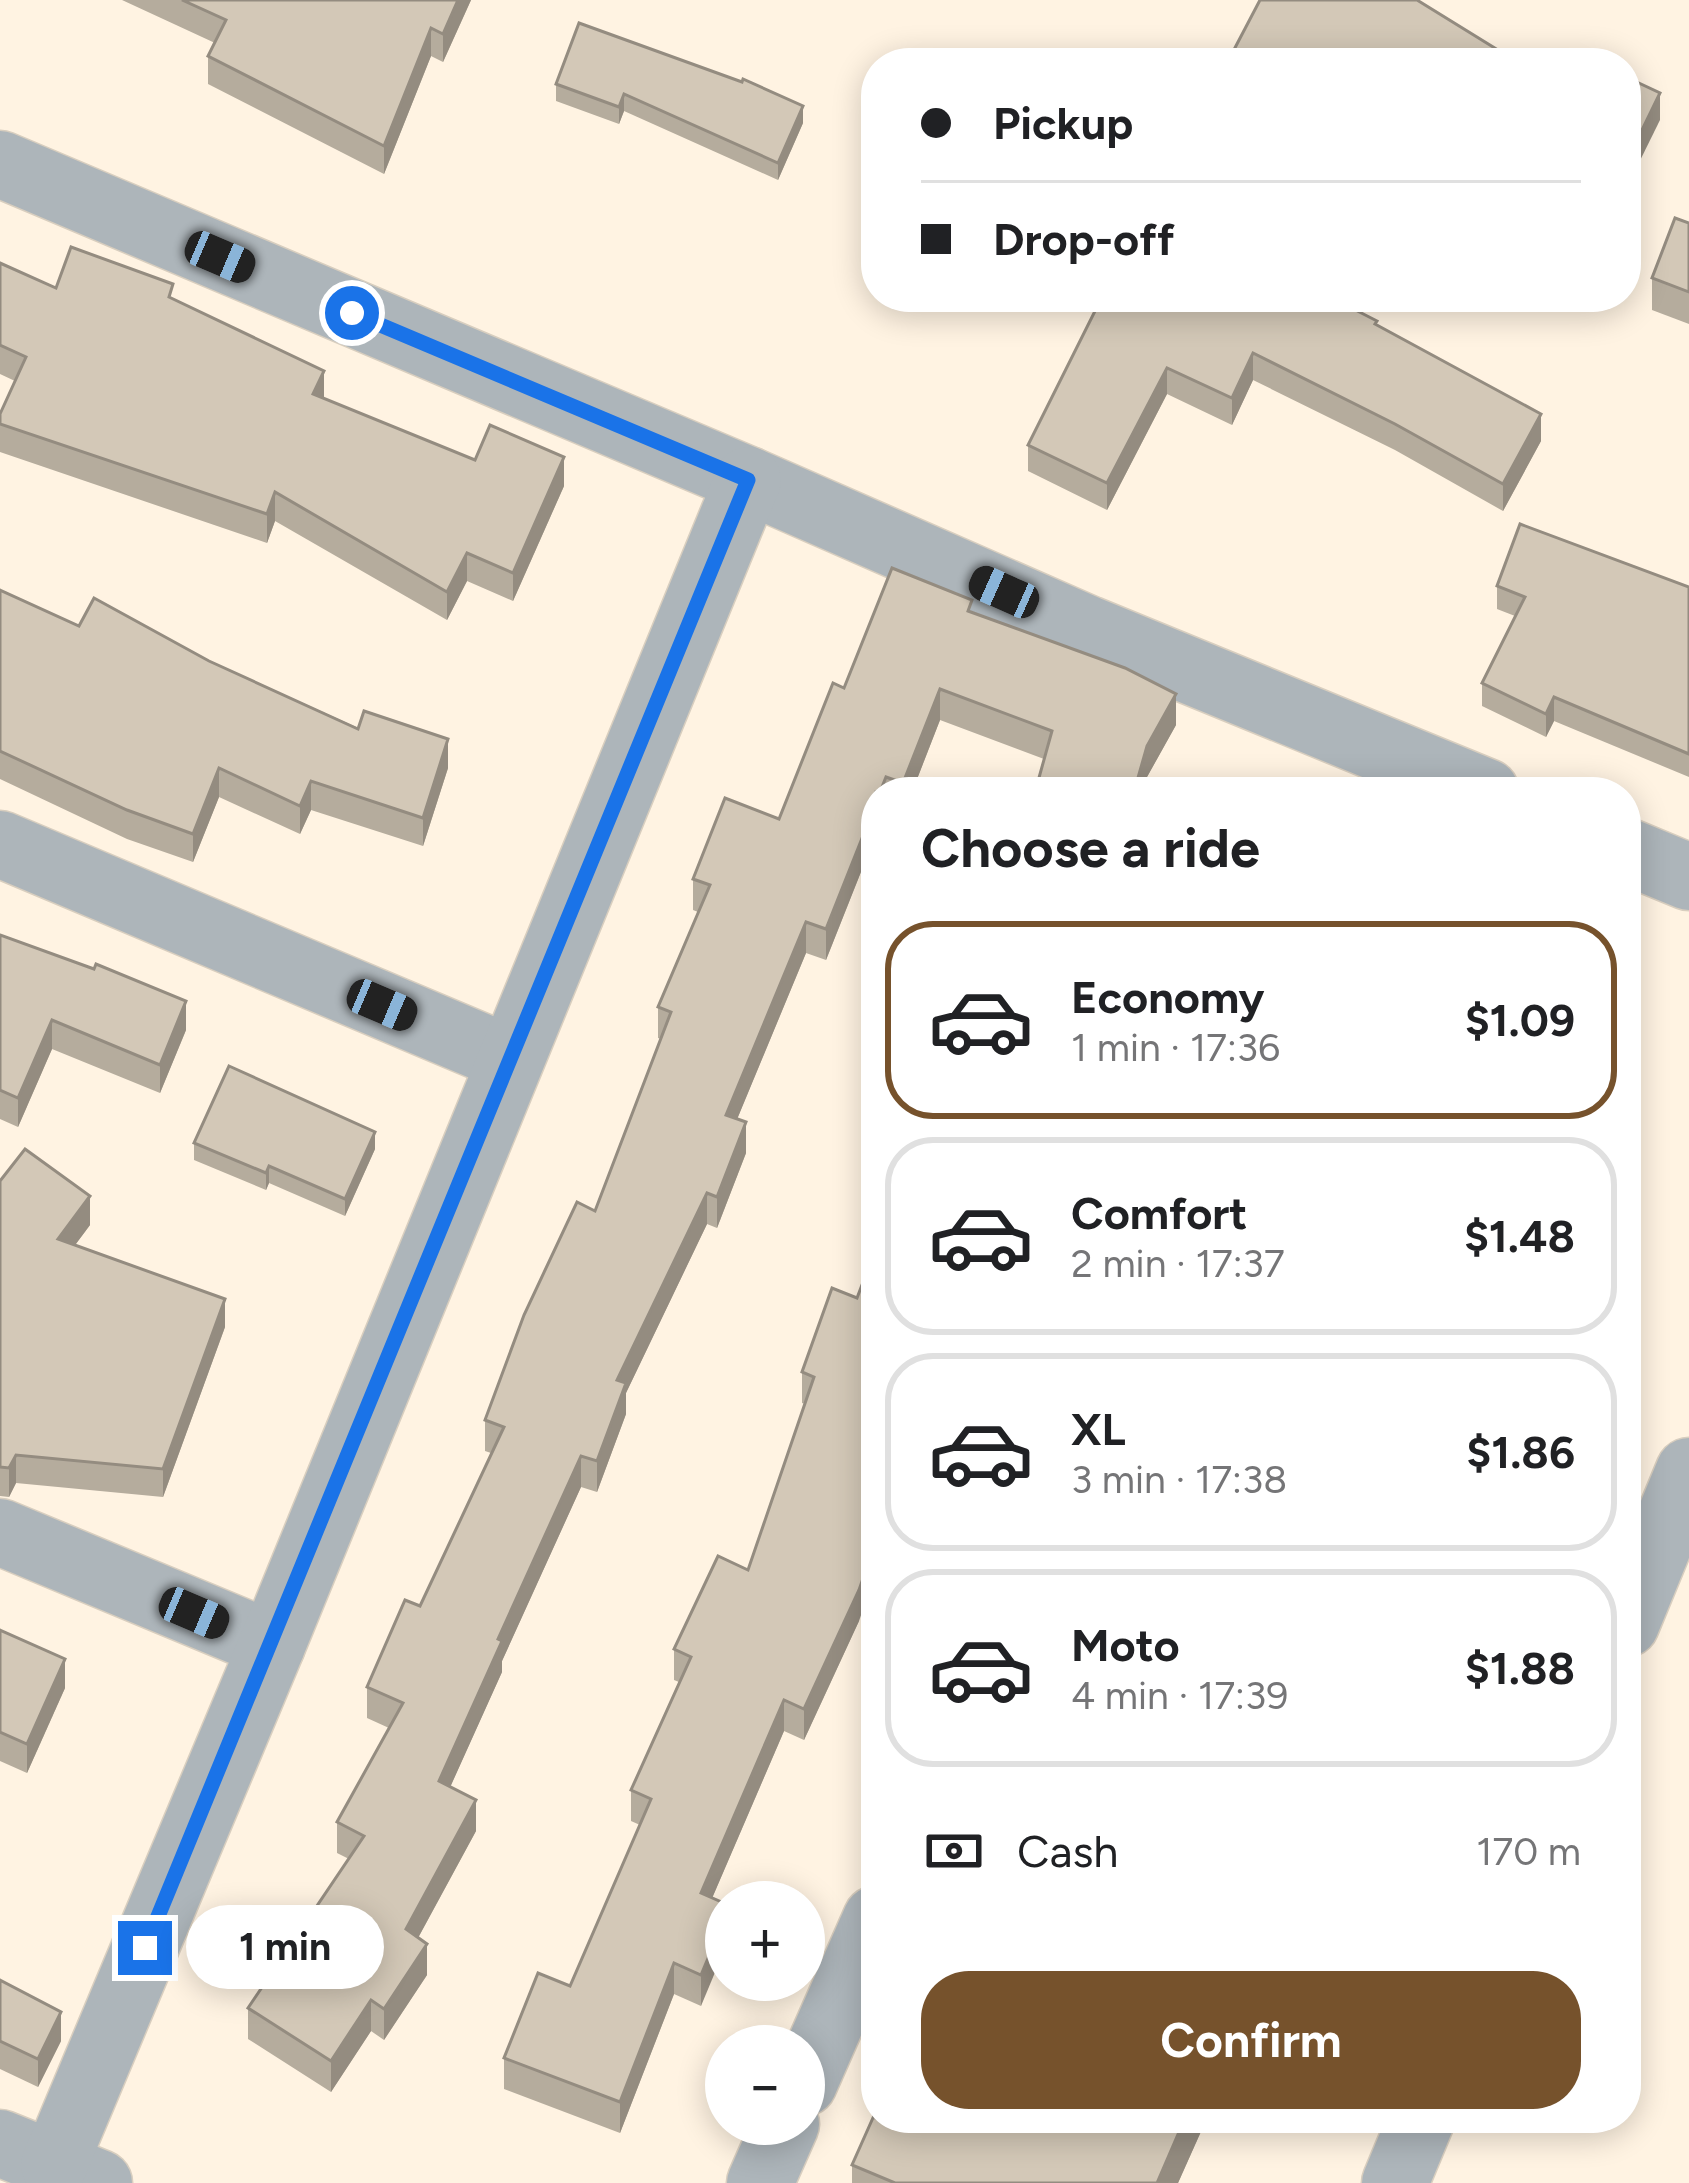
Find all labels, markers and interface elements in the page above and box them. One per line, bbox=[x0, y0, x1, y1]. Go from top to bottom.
text: Pickup bbox=[993, 96, 1133, 150]
text: Drop-off bbox=[993, 212, 1175, 266]
car bbox=[180, 226, 260, 288]
route start bbox=[325, 286, 379, 340]
car bbox=[964, 561, 1044, 623]
text: Choose a ride bbox=[921, 816, 1260, 881]
icon: car bbox=[927, 966, 1035, 1074]
text: Economy bbox=[1071, 970, 1264, 1024]
car bbox=[342, 974, 422, 1036]
text: $1.09 bbox=[1465, 993, 1575, 1047]
text: 1 min · 17:36 bbox=[1071, 1024, 1280, 1071]
icon: car bbox=[927, 1182, 1035, 1290]
text: Comfort bbox=[1071, 1186, 1247, 1240]
text: $1.48 bbox=[1464, 1209, 1575, 1263]
text: 2 min · 17:37 bbox=[1071, 1240, 1285, 1287]
icon: car bbox=[927, 1398, 1035, 1506]
text: XL bbox=[1071, 1402, 1126, 1456]
text: $1.86 bbox=[1466, 1425, 1575, 1479]
text: 3 min · 17:38 bbox=[1071, 1456, 1287, 1503]
car bbox=[154, 1582, 234, 1644]
icon: car bbox=[927, 1614, 1035, 1722]
text: Moto bbox=[1071, 1618, 1180, 1672]
text: $1.88 bbox=[1465, 1641, 1575, 1695]
text: 4 min · 17:39 bbox=[1071, 1672, 1288, 1719]
icon: cash bbox=[921, 1818, 987, 1884]
text: Cash bbox=[1017, 1824, 1118, 1878]
text: 170 m bbox=[1476, 1828, 1581, 1875]
map controls bbox=[705, 1881, 825, 2145]
button: + bbox=[705, 1881, 825, 2001]
callout: 1 min bbox=[187, 1906, 385, 1990]
route end bbox=[118, 1921, 172, 1975]
text: 1 min bbox=[239, 1923, 331, 1970]
button: Confirm bbox=[921, 1971, 1581, 2109]
button: − bbox=[705, 2025, 825, 2145]

